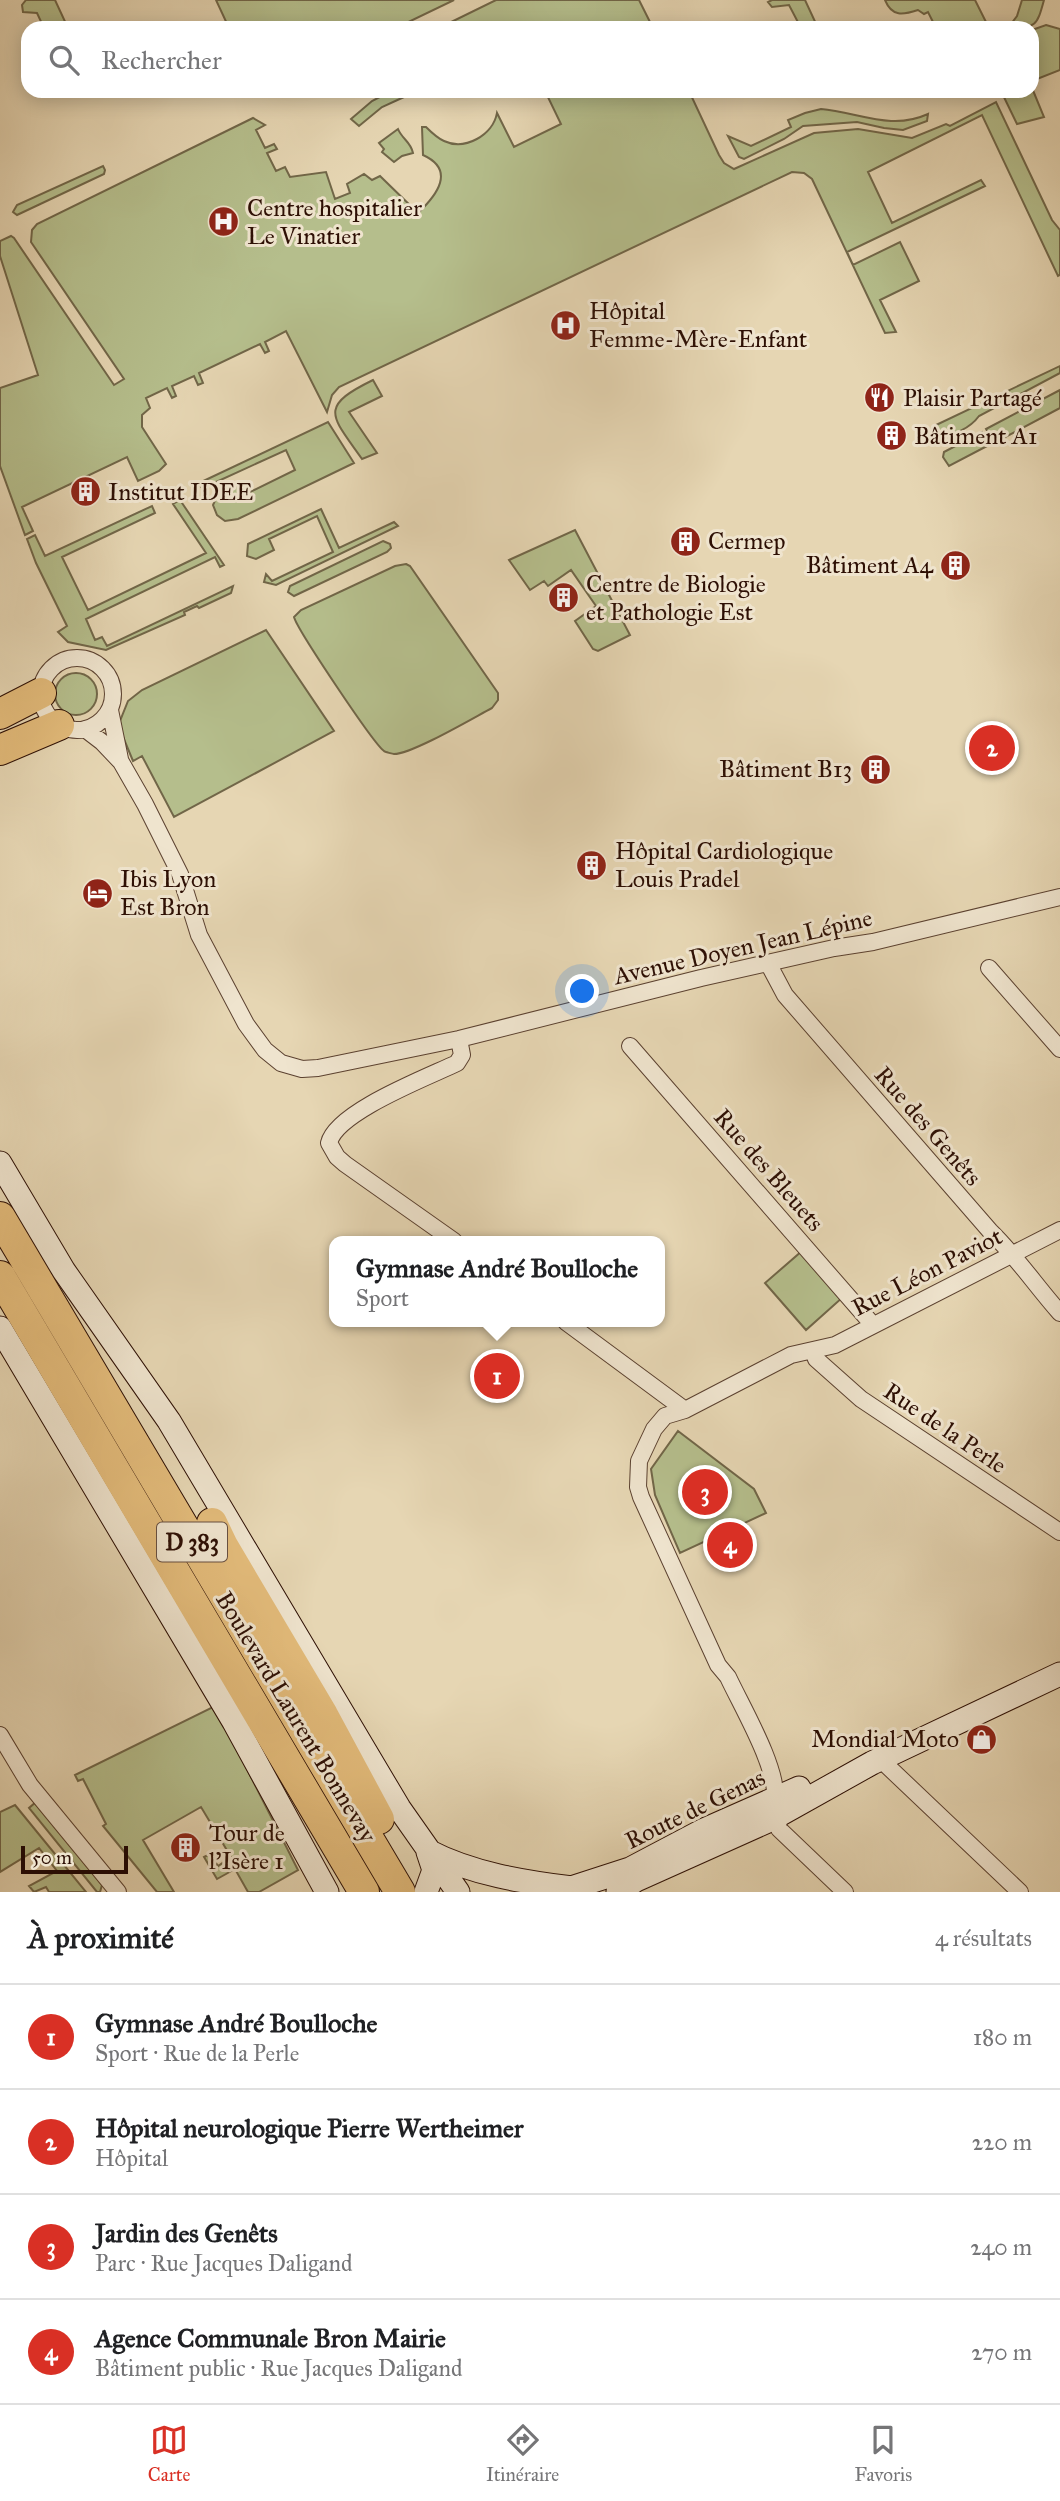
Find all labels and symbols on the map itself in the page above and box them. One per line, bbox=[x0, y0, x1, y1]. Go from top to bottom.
place label: Centre hospitalier Le Vinatier bbox=[247, 193, 422, 251]
hospital icon: Centre hospitalier Le Vinatier bbox=[207, 205, 241, 239]
place label: Hôpital Femme-Mère-Enfant bbox=[589, 296, 808, 354]
hospital icon: Hôpital Femme-Mère-Enfant bbox=[549, 308, 583, 342]
restaurant icon: Plaisir Partagé bbox=[863, 381, 897, 415]
place label: Plaisir Partagé bbox=[903, 383, 1042, 413]
building icon: Bâtiment A1 bbox=[874, 419, 908, 453]
place label: Bâtiment A1 bbox=[914, 421, 1037, 451]
building icon: Institut IDEE bbox=[68, 475, 102, 509]
place label: Institut IDEE bbox=[108, 477, 253, 507]
building icon: Cermep bbox=[668, 524, 702, 558]
place label: Cermep bbox=[708, 526, 785, 556]
building icon: Bâtiment A4 bbox=[939, 548, 973, 582]
place label: Bâtiment A4 bbox=[806, 550, 934, 580]
place label: Centre de Biologie et Pathologie Est bbox=[586, 569, 766, 627]
building icon: Centre de Biologie et Pathologie Est bbox=[546, 581, 580, 615]
pin: 2 bbox=[969, 722, 1015, 774]
building icon: Bâtiment B13 bbox=[858, 752, 892, 786]
place label: Bâtiment B13 bbox=[719, 754, 852, 784]
place label: Hôpital Cardiologique Louis Pradel bbox=[615, 836, 833, 894]
building icon: Hôpital Cardiologique Louis Pradel bbox=[575, 848, 609, 882]
place label: Ibis Lyon Est Bron bbox=[120, 864, 216, 922]
hotel icon: Ibis Lyon Est Bron bbox=[80, 876, 114, 910]
street label: Avenue Doyen Jean Lépine bbox=[610, 903, 875, 992]
your location bbox=[565, 974, 599, 1008]
street label: Rue des Genêts bbox=[868, 1060, 988, 1192]
street label: Rue des Bleuets bbox=[708, 1102, 830, 1238]
street label: Rue Léon Paviot bbox=[847, 1221, 1008, 1323]
pin: 1 bbox=[474, 1350, 520, 1402]
street label: Rue de la Perle bbox=[878, 1376, 1012, 1480]
pin: 3 bbox=[682, 1466, 728, 1518]
pin: 4 bbox=[707, 1519, 753, 1571]
road number: D 383 bbox=[157, 1522, 227, 1562]
street label: Boulevard Laurent Bonnevay bbox=[209, 1586, 383, 1849]
shop icon: Mondial Moto bbox=[965, 1722, 999, 1756]
place label: Mondial Moto bbox=[811, 1724, 959, 1754]
street label: Route de Genas bbox=[620, 1762, 770, 1856]
place label: Tour de l'Isère 1 bbox=[209, 1818, 285, 1876]
building icon: Tour de l'Isère 1 bbox=[169, 1830, 203, 1864]
scale bar bbox=[21, 1843, 128, 1875]

